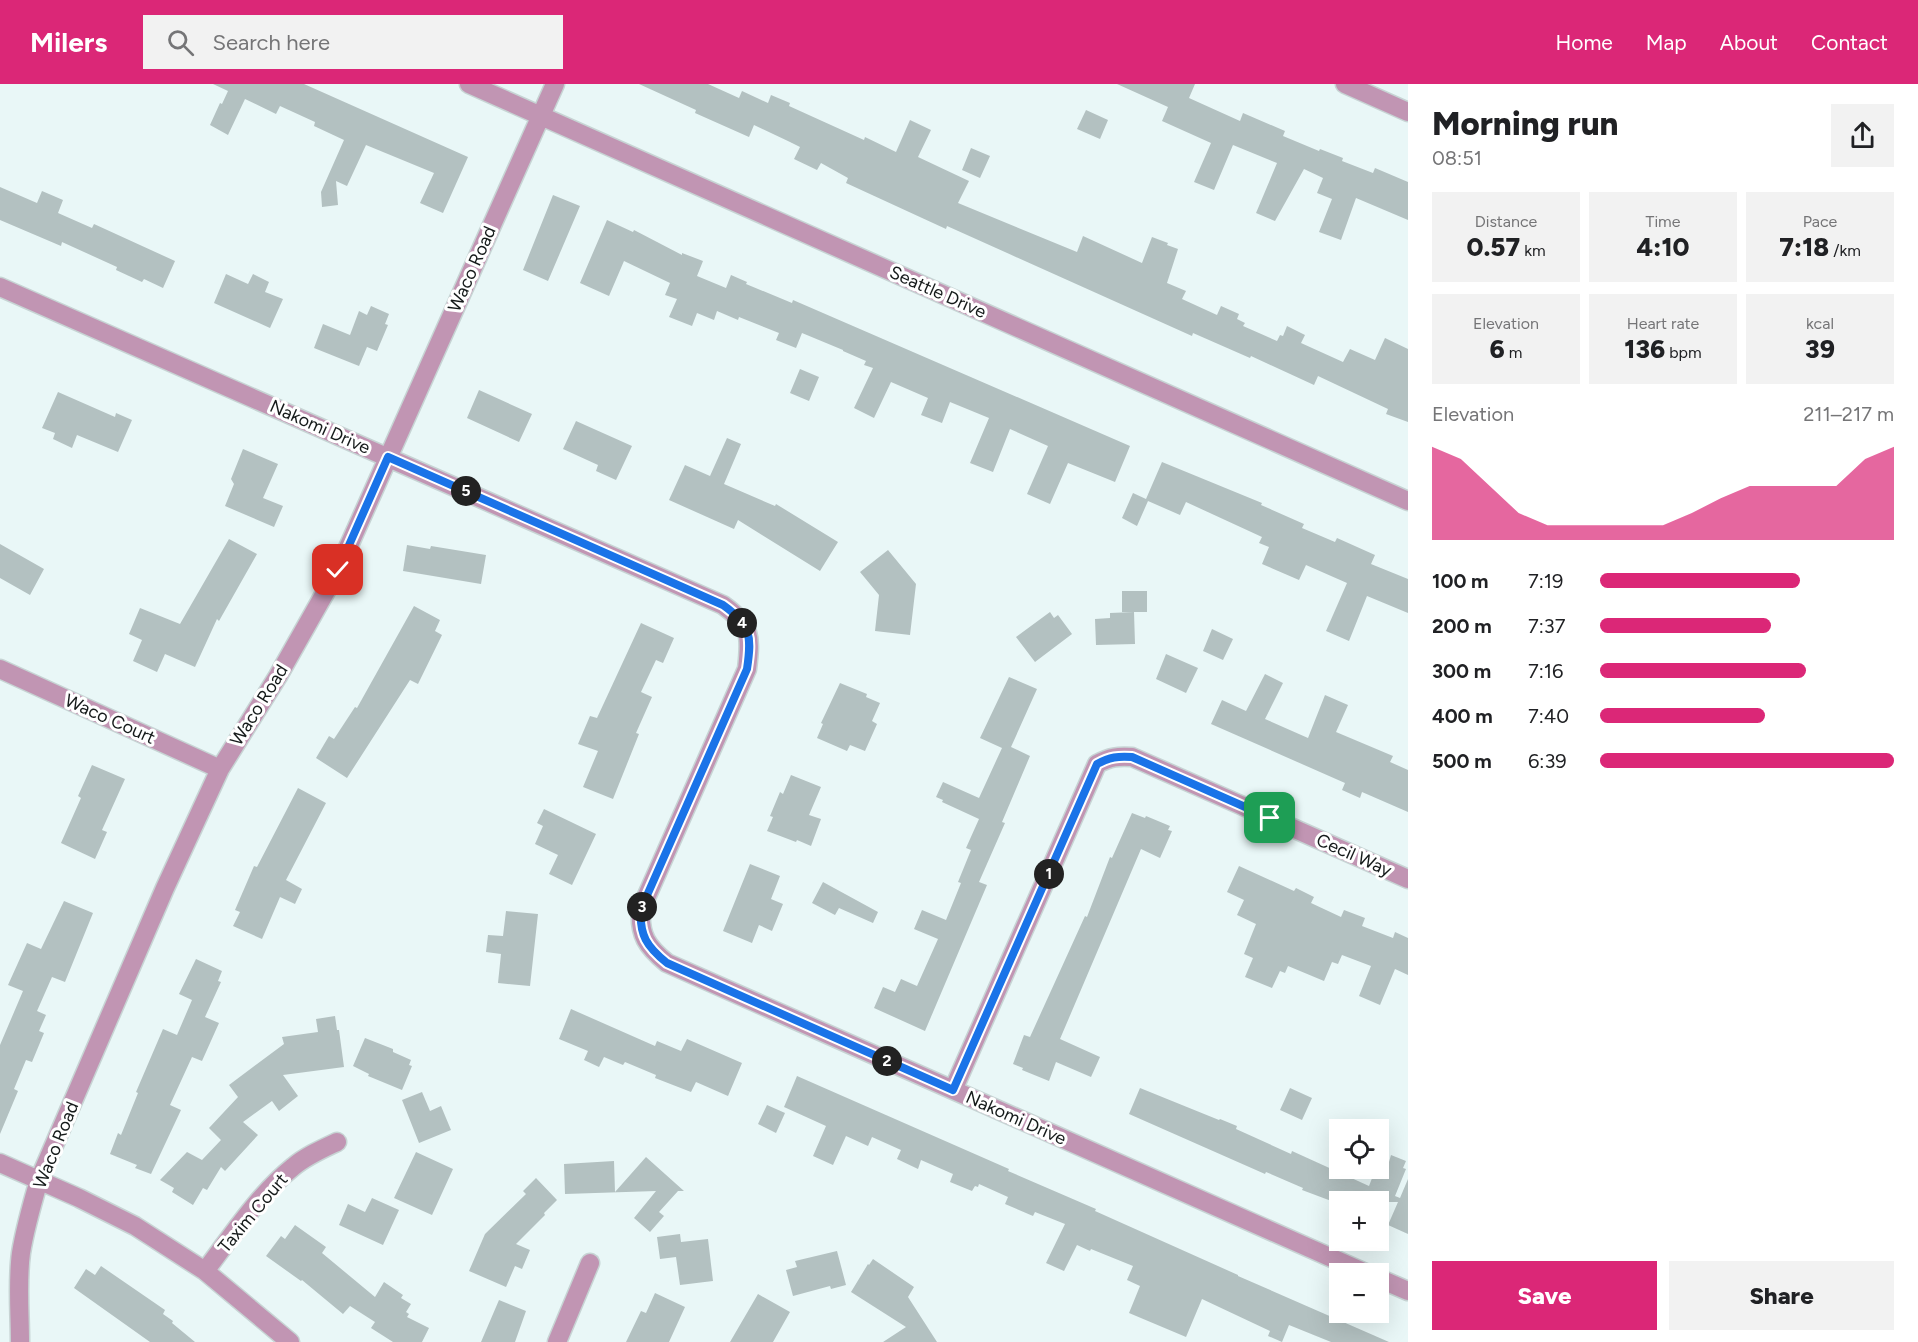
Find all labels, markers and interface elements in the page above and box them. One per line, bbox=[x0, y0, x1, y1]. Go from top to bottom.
search box bbox=[143, 15, 563, 69]
text: Milers bbox=[30, 25, 107, 59]
icon: search bbox=[164, 26, 197, 59]
text: Search here bbox=[212, 29, 330, 56]
text: Home bbox=[1556, 30, 1613, 55]
text: Map bbox=[1646, 30, 1687, 55]
text: About bbox=[1720, 30, 1778, 55]
text: Contact bbox=[1811, 30, 1888, 55]
text: Morning run bbox=[1432, 104, 1618, 143]
button: share bbox=[1831, 104, 1894, 167]
text: 08:51 bbox=[1432, 146, 1482, 170]
text: Distance bbox=[1475, 212, 1537, 231]
text: Time bbox=[1646, 212, 1680, 231]
text: Pace bbox=[1803, 212, 1837, 231]
street label: Waco Road bbox=[443, 223, 501, 315]
text: 0.57 bbox=[1466, 231, 1520, 263]
text: 4:10 bbox=[1636, 231, 1690, 263]
text: 7:18 bbox=[1779, 231, 1829, 263]
text: km bbox=[1520, 241, 1546, 260]
text: /km bbox=[1829, 241, 1861, 260]
street label: Seattle Drive bbox=[886, 261, 990, 323]
text: Elevation bbox=[1473, 314, 1539, 333]
text: Heart rate bbox=[1627, 314, 1699, 333]
text: kcal bbox=[1806, 314, 1834, 333]
text: 6 bbox=[1490, 333, 1505, 365]
text: 136 bbox=[1624, 333, 1665, 365]
text: 39 bbox=[1805, 333, 1835, 365]
text: m bbox=[1505, 343, 1522, 362]
text: bpm bbox=[1665, 343, 1702, 362]
street label: Nakomi Drive bbox=[266, 395, 374, 459]
text: Elevation bbox=[1432, 402, 1514, 426]
text: 211–217 m bbox=[1803, 402, 1894, 426]
pin: 5 bbox=[451, 476, 481, 506]
text: 5 bbox=[461, 481, 471, 500]
pin bbox=[312, 544, 363, 595]
icon: check bbox=[321, 553, 354, 586]
text: 100 m bbox=[1432, 569, 1489, 593]
text: 7:19 bbox=[1528, 569, 1563, 593]
pin: 4 bbox=[727, 608, 757, 638]
text: 4 bbox=[737, 613, 747, 632]
text: 200 m bbox=[1432, 614, 1492, 638]
text: 7:37 bbox=[1528, 614, 1565, 638]
text: 300 m bbox=[1432, 659, 1491, 683]
text: 7:16 bbox=[1528, 659, 1563, 683]
street label: Waco Road bbox=[225, 660, 293, 750]
street label: Waco Court bbox=[61, 689, 159, 749]
text: 400 m bbox=[1432, 704, 1493, 728]
text: 7:40 bbox=[1528, 704, 1569, 728]
text: 500 m bbox=[1432, 749, 1492, 773]
text: 6:39 bbox=[1528, 749, 1567, 773]
pin bbox=[1244, 792, 1295, 843]
icon: arrive bbox=[1253, 801, 1286, 834]
street label: Cecil Way bbox=[1313, 829, 1396, 882]
pin: 1 bbox=[1034, 859, 1064, 889]
text: 1 bbox=[1046, 864, 1052, 883]
pin: 3 bbox=[627, 892, 657, 922]
text: 3 bbox=[638, 897, 646, 916]
pin: 2 bbox=[872, 1046, 902, 1076]
text: 2 bbox=[882, 1051, 892, 1070]
street label: Nakomi Drive bbox=[962, 1086, 1070, 1150]
street label: Waco Road bbox=[29, 1098, 83, 1192]
map controls bbox=[1329, 1119, 1389, 1323]
button: locate bbox=[1329, 1119, 1389, 1179]
street label: Taxim Court bbox=[213, 1169, 293, 1257]
button: + bbox=[1329, 1191, 1389, 1251]
button: Save bbox=[1432, 1261, 1657, 1330]
button: Share bbox=[1669, 1261, 1894, 1330]
button: − bbox=[1329, 1263, 1389, 1323]

